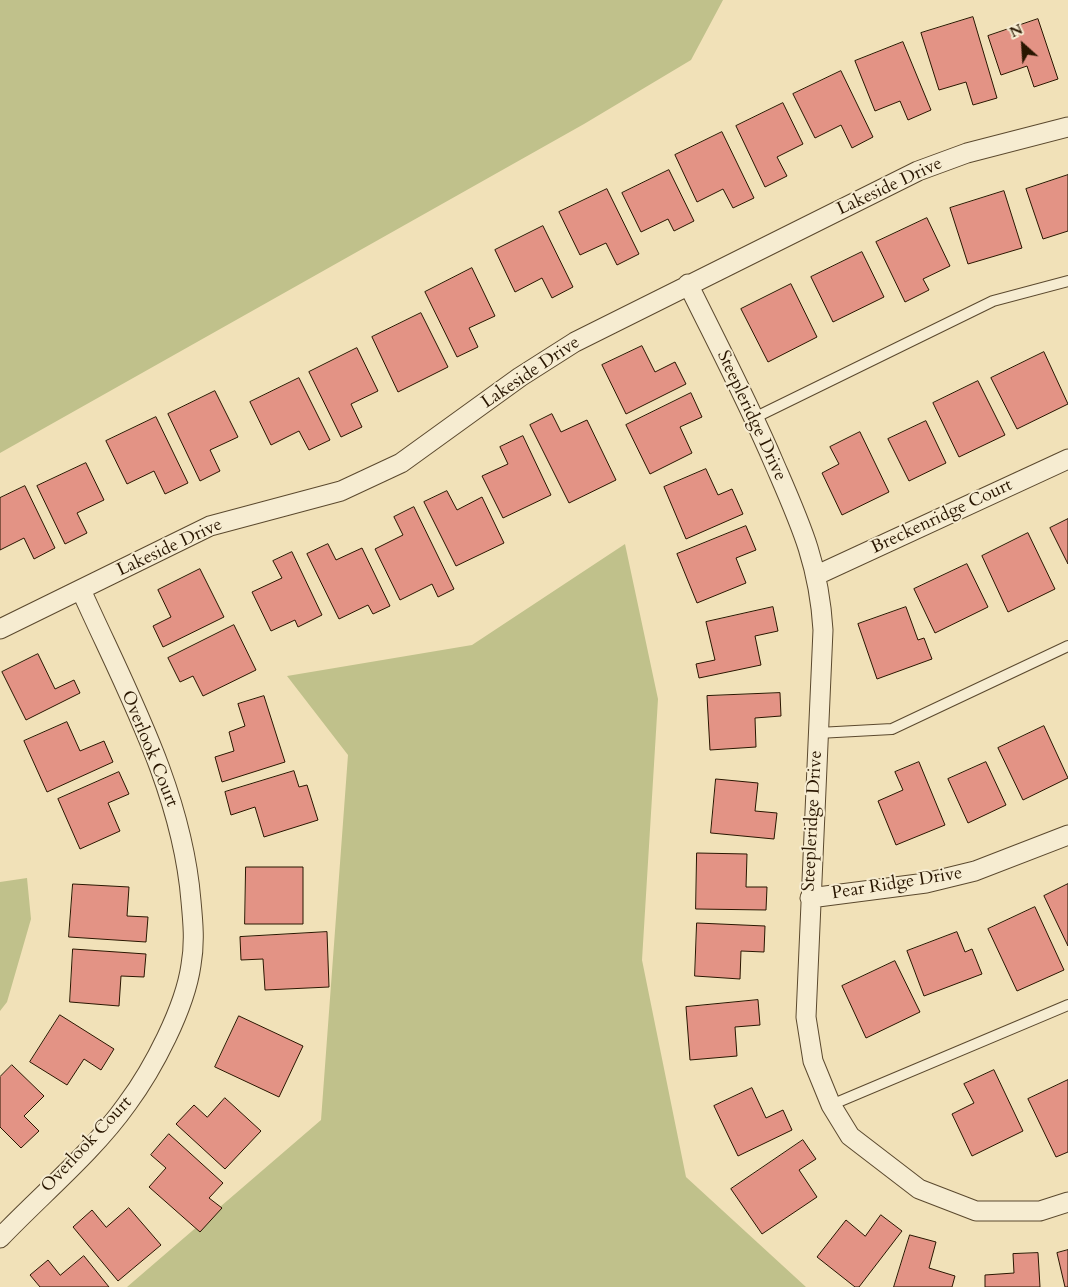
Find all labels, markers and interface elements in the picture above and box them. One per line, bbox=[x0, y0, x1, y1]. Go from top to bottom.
north arrow bbox=[998, 20, 1048, 70]
text: N bbox=[1007, 20, 1026, 42]
street label: Lakeside Drive bbox=[834, 153, 946, 221]
street label: Lakeside Drive bbox=[478, 332, 584, 414]
street label: Steepleridge Drive bbox=[711, 347, 791, 485]
street label: Breckenridge Court bbox=[868, 475, 1016, 559]
street label: Lakeside Drive bbox=[114, 514, 226, 582]
street label: Overlook Court bbox=[116, 688, 182, 810]
street label: Steepleridge Drive bbox=[799, 750, 827, 892]
street label: Pear Ridge Drive bbox=[830, 863, 964, 905]
street label: Overlook Court bbox=[37, 1092, 137, 1198]

